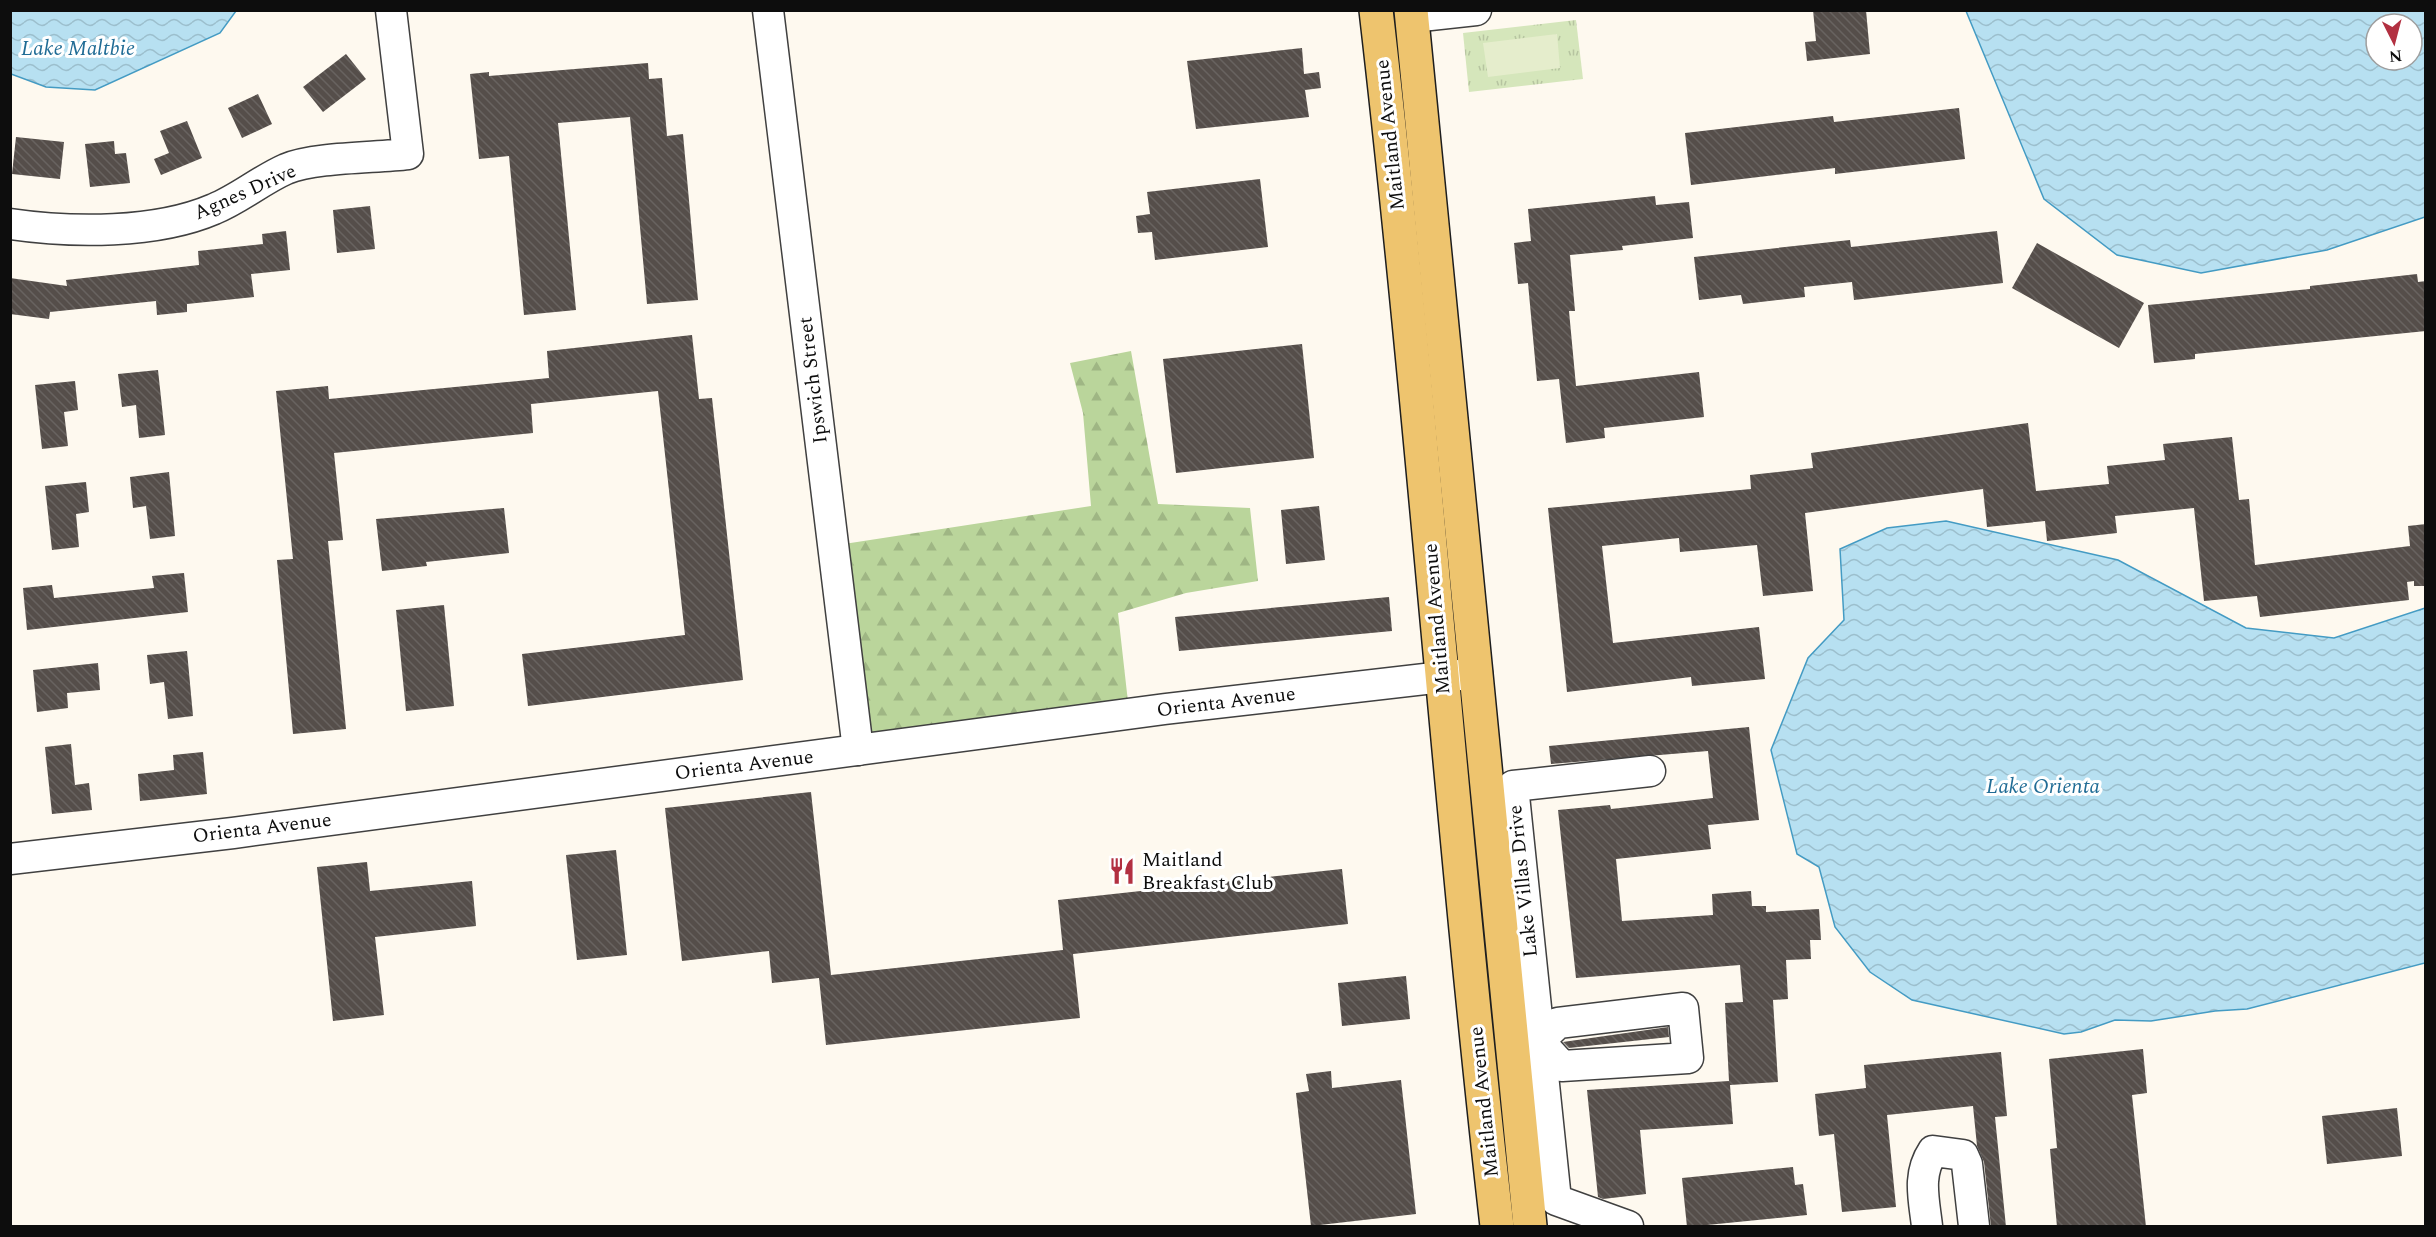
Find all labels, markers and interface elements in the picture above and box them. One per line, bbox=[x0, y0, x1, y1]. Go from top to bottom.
north arrow bbox=[2364, 12, 2424, 72]
water label: Lake Maltbie bbox=[21, 33, 135, 65]
text: N bbox=[2388, 43, 2403, 69]
street label: Maitland Avenue bbox=[1367, 58, 1413, 212]
street label: Agnes Drive bbox=[189, 156, 301, 228]
street label: Ipswich Street bbox=[790, 315, 836, 445]
street label: Maitland Avenue bbox=[1415, 542, 1459, 696]
street label: Orienta Avenue bbox=[1155, 679, 1297, 725]
street label: Orienta Avenue bbox=[673, 742, 815, 788]
water label: Lake Orienta bbox=[1986, 771, 2100, 803]
street label: Lake Villas Drive bbox=[1500, 803, 1546, 959]
street label: Orienta Avenue bbox=[191, 805, 333, 851]
place label: Maitland Breakfast Club bbox=[1142, 845, 1273, 898]
restaurant icon: Maitland Breakfast Club bbox=[1107, 856, 1137, 886]
street label: Maitland Avenue bbox=[1461, 1025, 1507, 1179]

